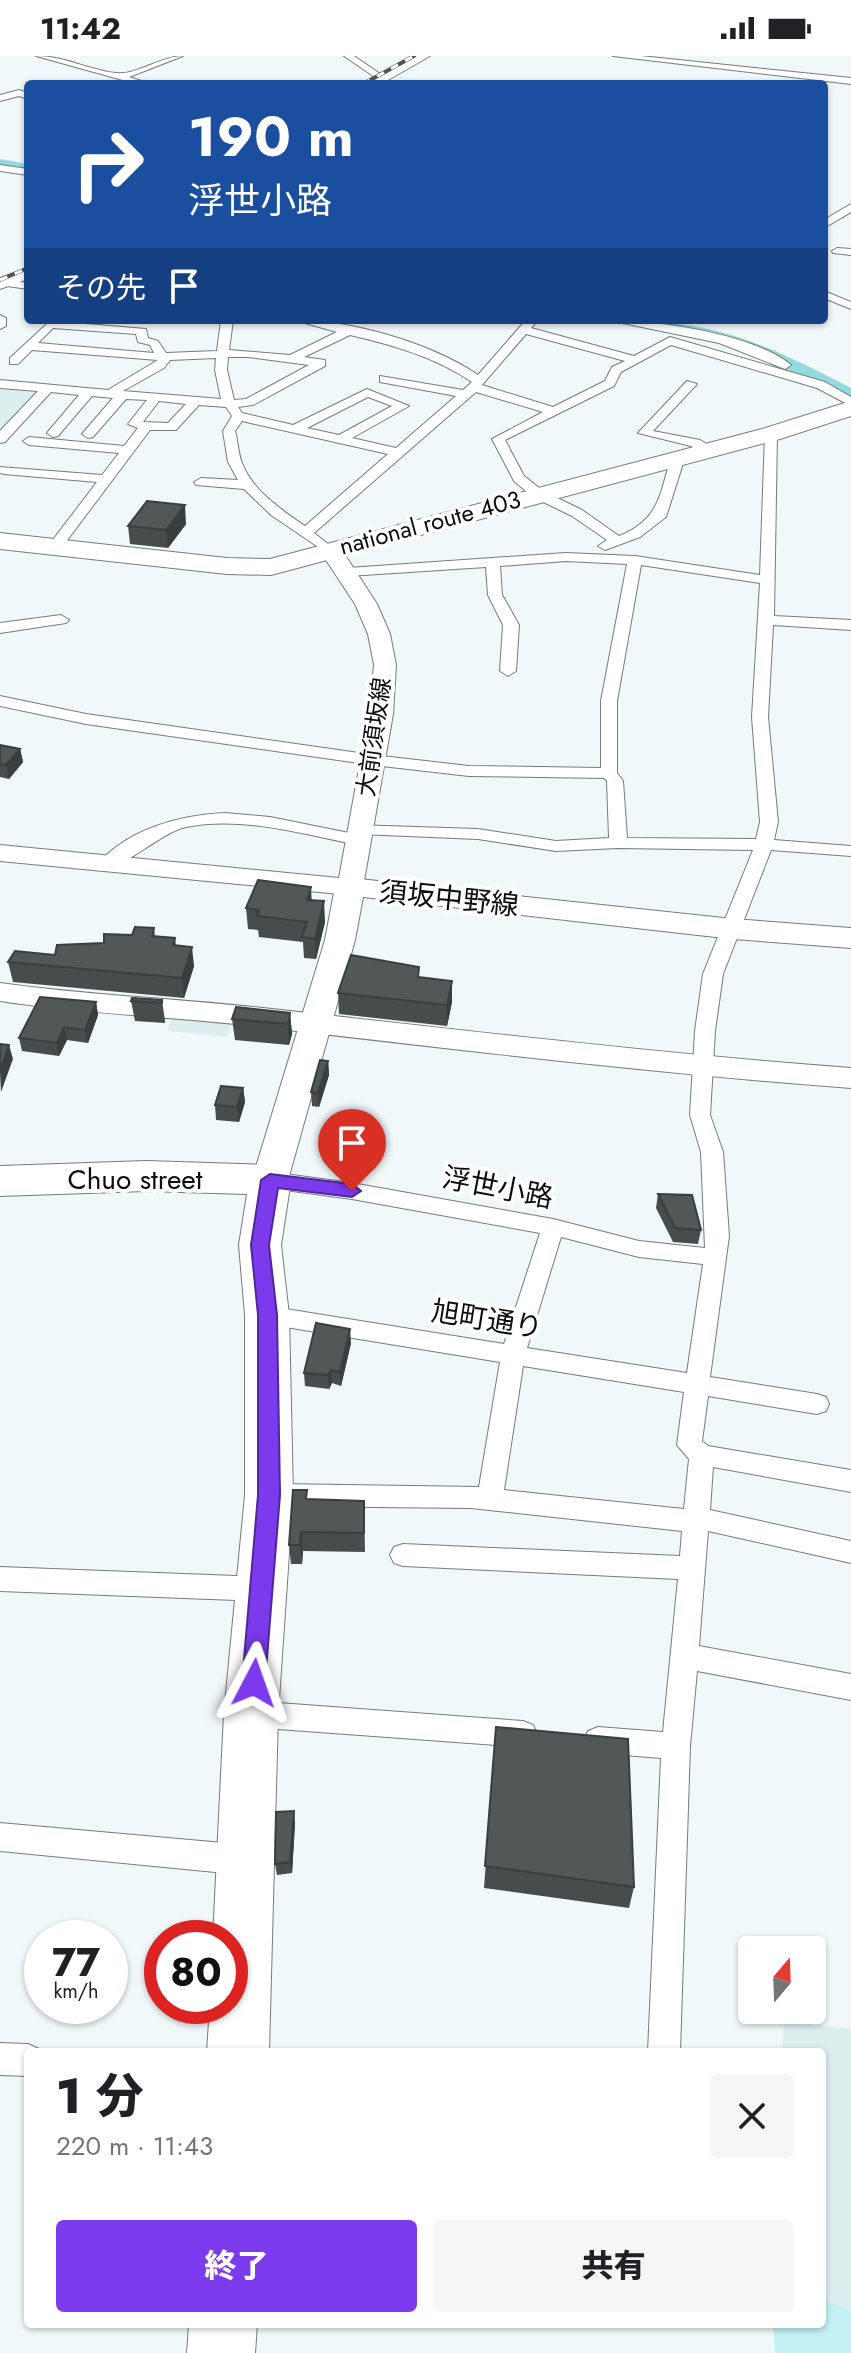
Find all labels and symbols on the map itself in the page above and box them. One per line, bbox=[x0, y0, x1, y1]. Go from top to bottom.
street label: national route 403 bbox=[335, 481, 524, 564]
street label: 大前須坂線 bbox=[348, 675, 399, 799]
street label: 須坂中野線 bbox=[377, 871, 521, 926]
pin bbox=[318, 1109, 386, 1191]
street label: 浮世小路 bbox=[439, 1157, 557, 1218]
street label: Chuo street bbox=[67, 1159, 203, 1200]
street label: 旭町通り bbox=[428, 1290, 545, 1349]
position arrow bbox=[212, 1641, 296, 1725]
speed limit sign: 80 bbox=[144, 1920, 248, 2024]
north arrow bbox=[738, 1936, 826, 2024]

